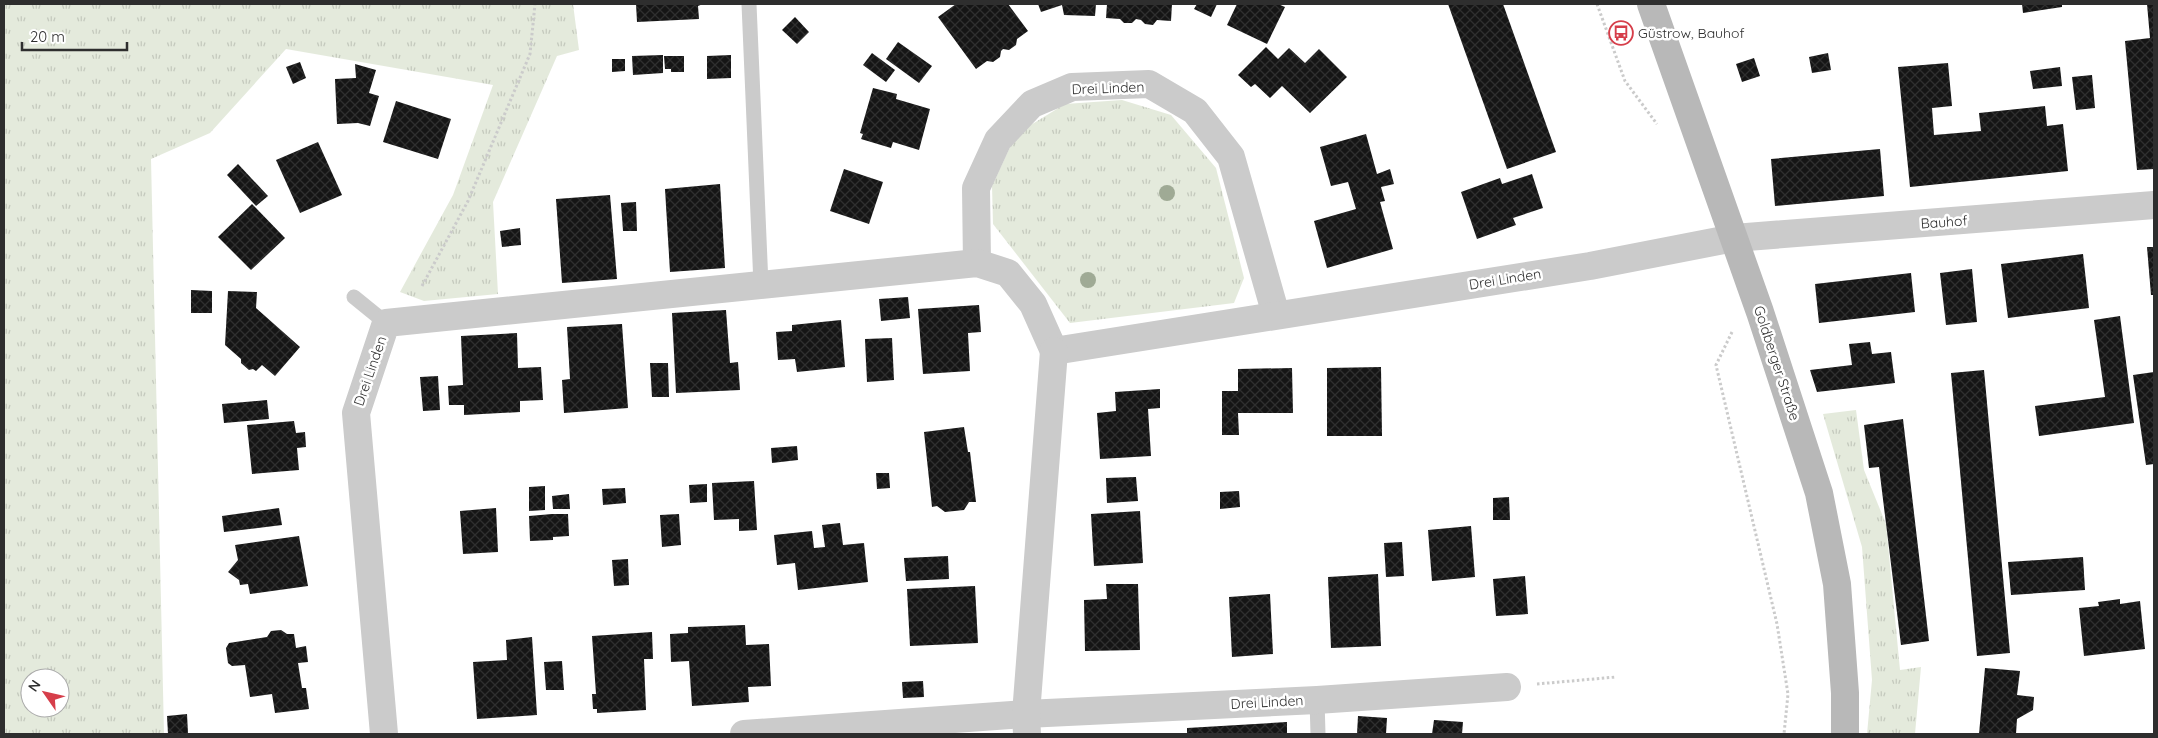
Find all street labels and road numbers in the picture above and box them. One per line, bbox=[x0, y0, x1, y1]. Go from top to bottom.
street label: Drei Linden bbox=[1071, 78, 1145, 98]
street label: Bauhof bbox=[1920, 211, 1968, 233]
street label: Drei Linden bbox=[1468, 264, 1542, 294]
street label: Goldberger Straße bbox=[1750, 303, 1804, 423]
street label: Drei Linden bbox=[350, 334, 390, 408]
street label: Drei Linden bbox=[1230, 691, 1304, 713]

